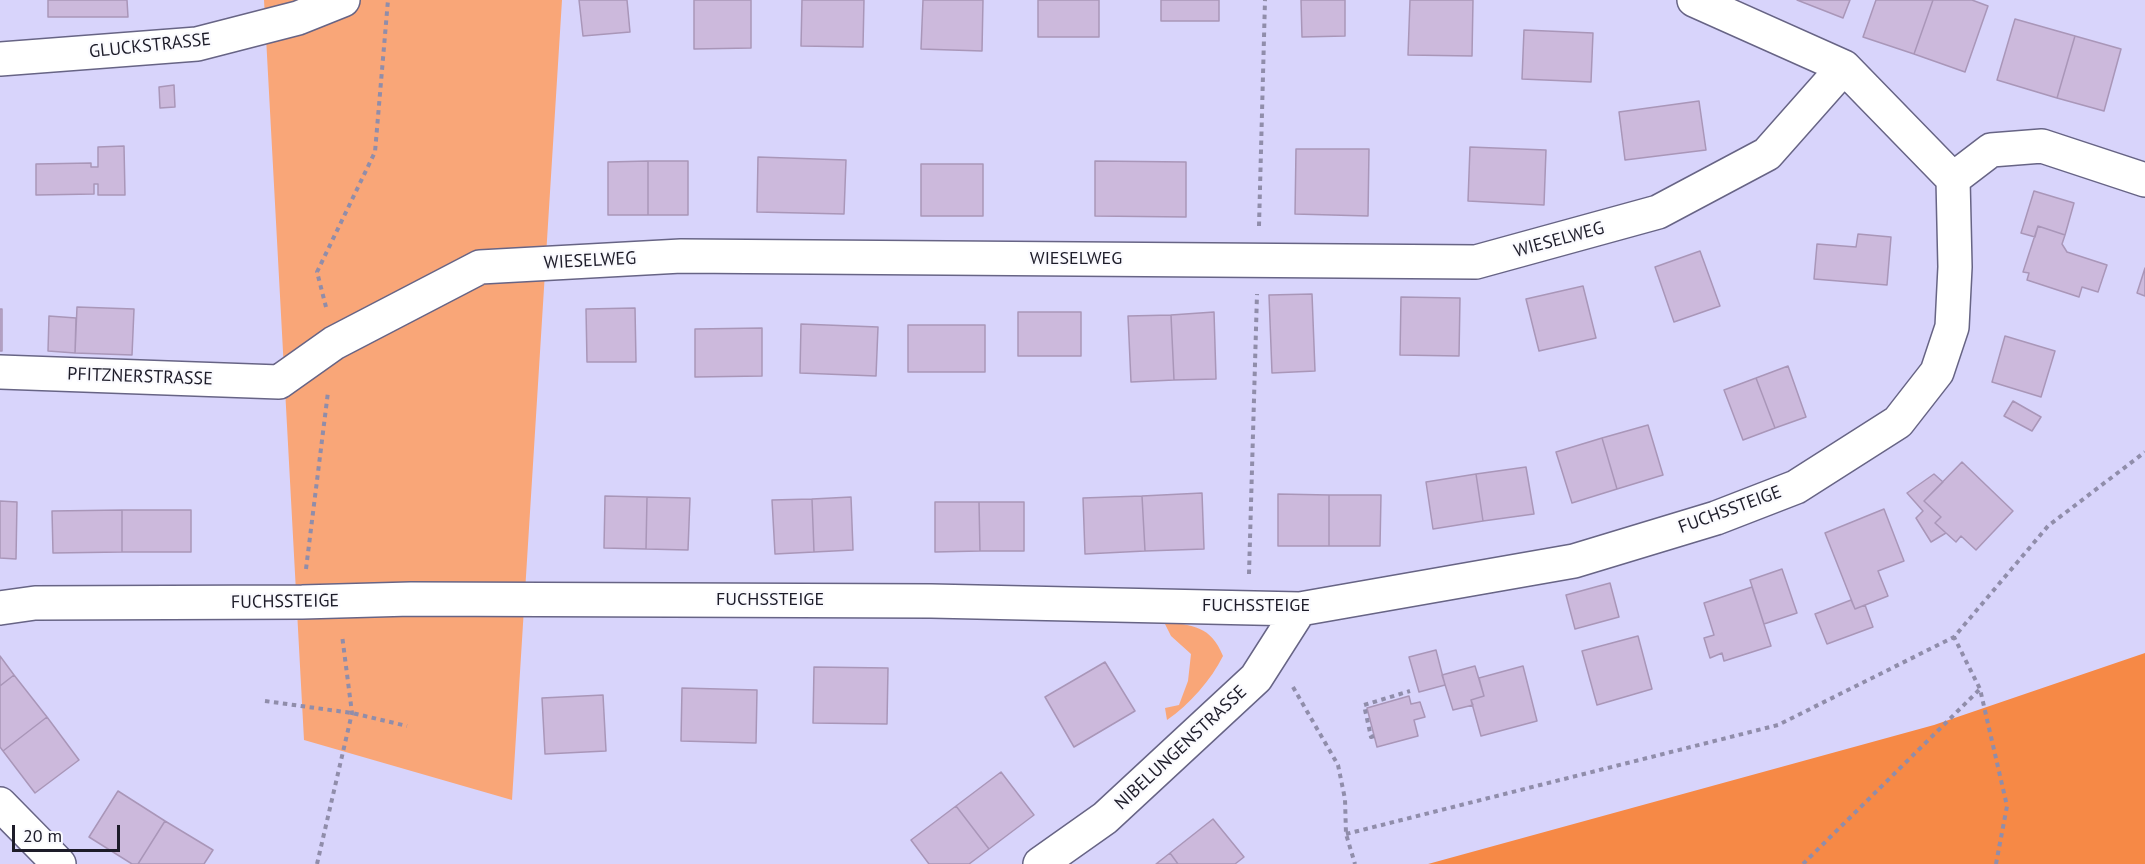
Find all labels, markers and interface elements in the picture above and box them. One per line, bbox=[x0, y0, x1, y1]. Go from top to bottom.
street label: GLUCKSTRASSE bbox=[88, 29, 212, 63]
street label: WIESELWEG bbox=[1512, 218, 1606, 262]
street label: WIESELWEG bbox=[543, 248, 637, 274]
street label: WIESELWEG bbox=[1030, 248, 1122, 270]
street label: PFITZNERSTRASSE bbox=[67, 364, 213, 390]
street label: FUCHSSTEIGE bbox=[1676, 481, 1784, 539]
street label: FUCHSSTEIGE bbox=[716, 589, 824, 611]
street label: FUCHSSTEIGE bbox=[231, 590, 339, 614]
street label: FUCHSSTEIGE bbox=[1202, 595, 1310, 617]
street label: NIBELUNGENSTRASSE bbox=[1111, 681, 1251, 815]
scale bar bbox=[15, 813, 123, 851]
text: 20 m bbox=[23, 824, 62, 847]

